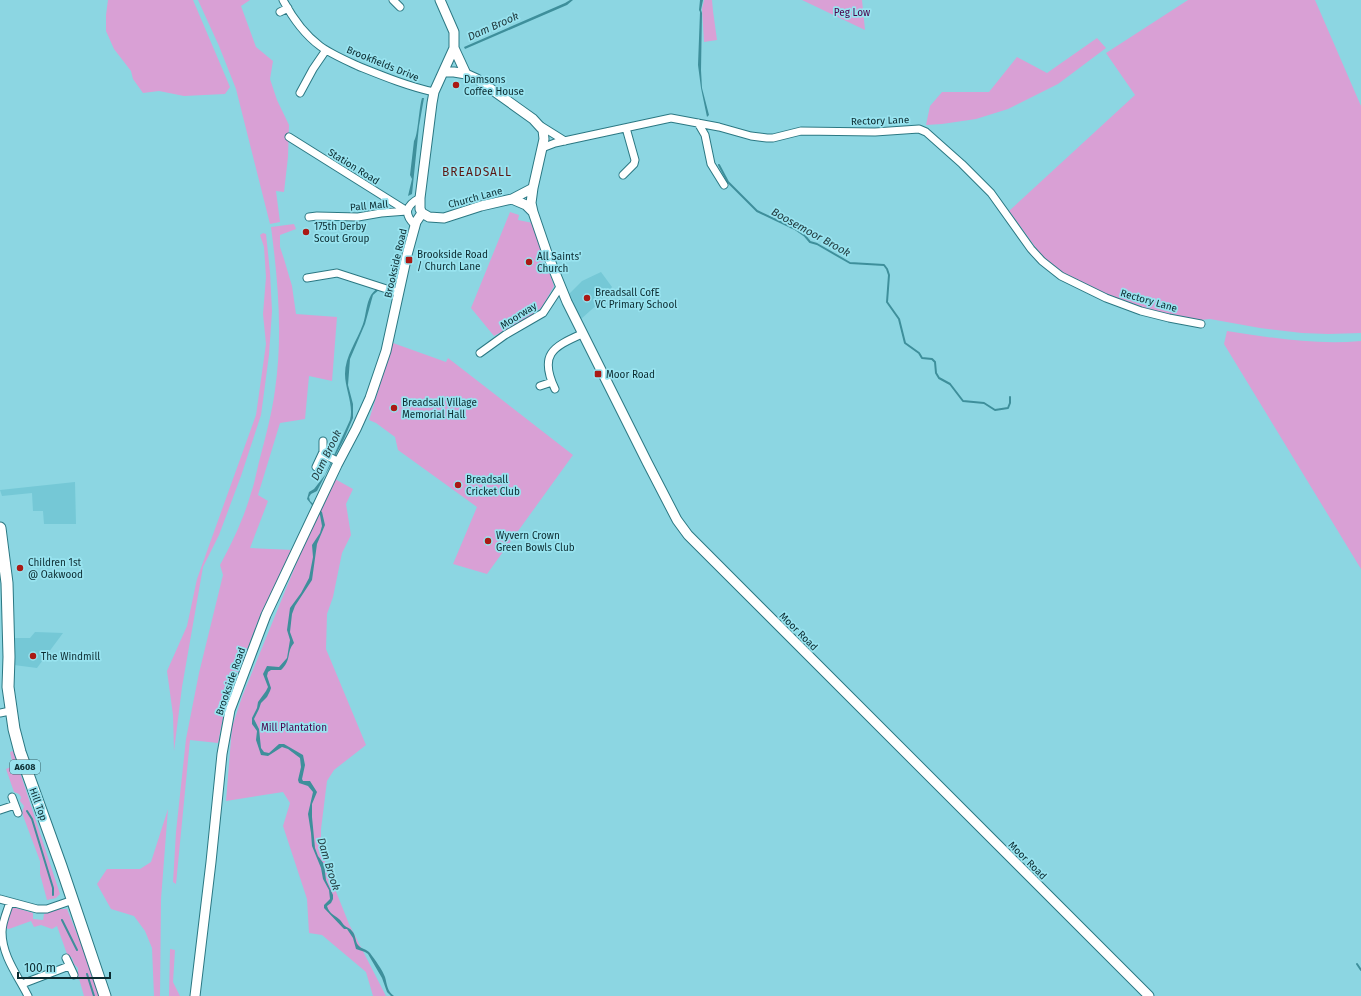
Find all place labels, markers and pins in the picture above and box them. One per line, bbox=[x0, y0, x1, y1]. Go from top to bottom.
place label: Damsons Coffee House bbox=[464, 74, 524, 98]
marker: Damsons Coffee House bbox=[451, 80, 461, 90]
place label: 175th Derby Scout Group bbox=[314, 221, 369, 245]
marker: 175th Derby Scout Group bbox=[301, 227, 311, 237]
place label: Brookside Road / Church Lane bbox=[417, 249, 488, 273]
place label: All Saints' Church bbox=[537, 251, 581, 275]
marker: Brookside Road / Church Lane bbox=[404, 255, 414, 265]
marker: All Saints' Church bbox=[524, 257, 534, 267]
place label: Breadsall CofE VC Primary School bbox=[595, 287, 677, 311]
marker: Breadsall CofE VC Primary School bbox=[582, 293, 592, 303]
marker: Moor Road bbox=[593, 369, 603, 379]
place label: Moor Road bbox=[606, 369, 655, 381]
place label: Breadsall Village Memorial Hall bbox=[402, 397, 477, 421]
marker: Breadsall Village Memorial Hall bbox=[389, 403, 399, 413]
place label: Breadsall Cricket Club bbox=[466, 474, 520, 498]
marker: Breadsall Cricket Club bbox=[453, 480, 463, 490]
place label: Wyvern Crown Green Bowls Club bbox=[496, 530, 575, 554]
marker: Wyvern Crown Green Bowls Club bbox=[483, 536, 493, 546]
place label: Children 1st @ Oakwood bbox=[28, 557, 83, 581]
marker: Children 1st @ Oakwood bbox=[15, 563, 25, 573]
marker: The Windmill bbox=[28, 651, 38, 661]
place label: The Windmill bbox=[41, 651, 100, 663]

